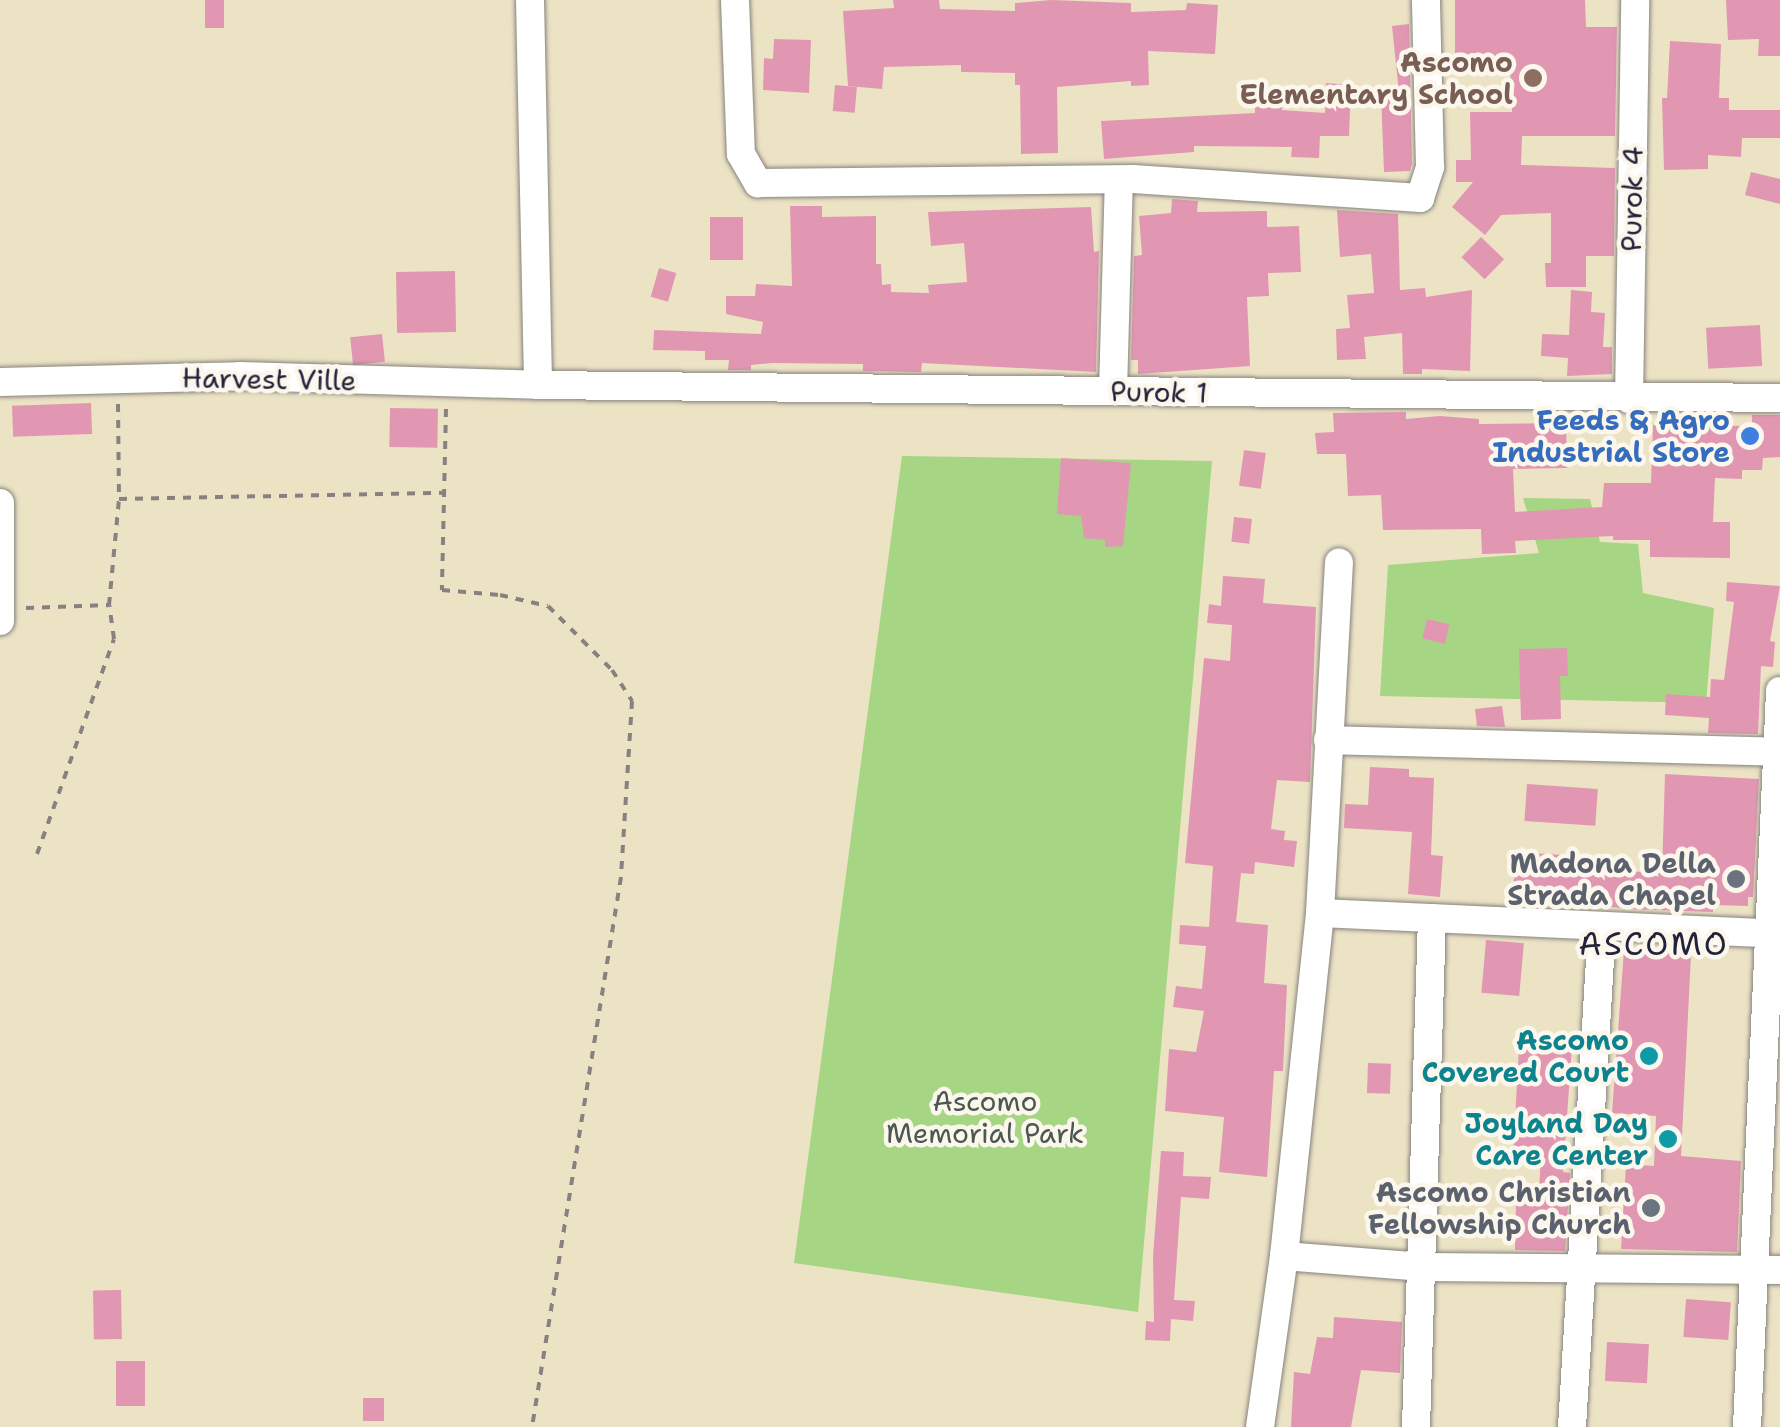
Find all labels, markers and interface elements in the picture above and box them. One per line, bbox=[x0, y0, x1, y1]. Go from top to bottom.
place label: Ascomo Elementary School bbox=[1239, 45, 1513, 111]
marker: Ascomo Elementary School bbox=[1522, 67, 1544, 89]
street label: Purok 4 bbox=[1614, 146, 1650, 252]
street label: Harvest Ville bbox=[181, 361, 357, 397]
street label: Purok 1 bbox=[1110, 374, 1208, 410]
place label: Feeds & Agro Industrial Store bbox=[1492, 403, 1730, 469]
marker: Feeds & Agro Industrial Store bbox=[1739, 425, 1761, 447]
place label: Madona Della Strada Chapel bbox=[1507, 846, 1716, 912]
marker: Madona Della Strada Chapel bbox=[1725, 868, 1747, 890]
district label: ASCOMO bbox=[1579, 925, 1729, 963]
place label: Ascomo Covered Court bbox=[1421, 1023, 1629, 1089]
marker: Ascomo Covered Court bbox=[1638, 1045, 1660, 1067]
park label: Ascomo Memorial Park bbox=[886, 1084, 1084, 1150]
place label: Joyland Day Care Center bbox=[1464, 1106, 1648, 1172]
marker: Joyland Day Care Center bbox=[1657, 1128, 1679, 1150]
place label: Ascomo Christian Fellowship Church bbox=[1368, 1175, 1631, 1241]
marker: Ascomo Christian Fellowship Church bbox=[1640, 1197, 1662, 1219]

